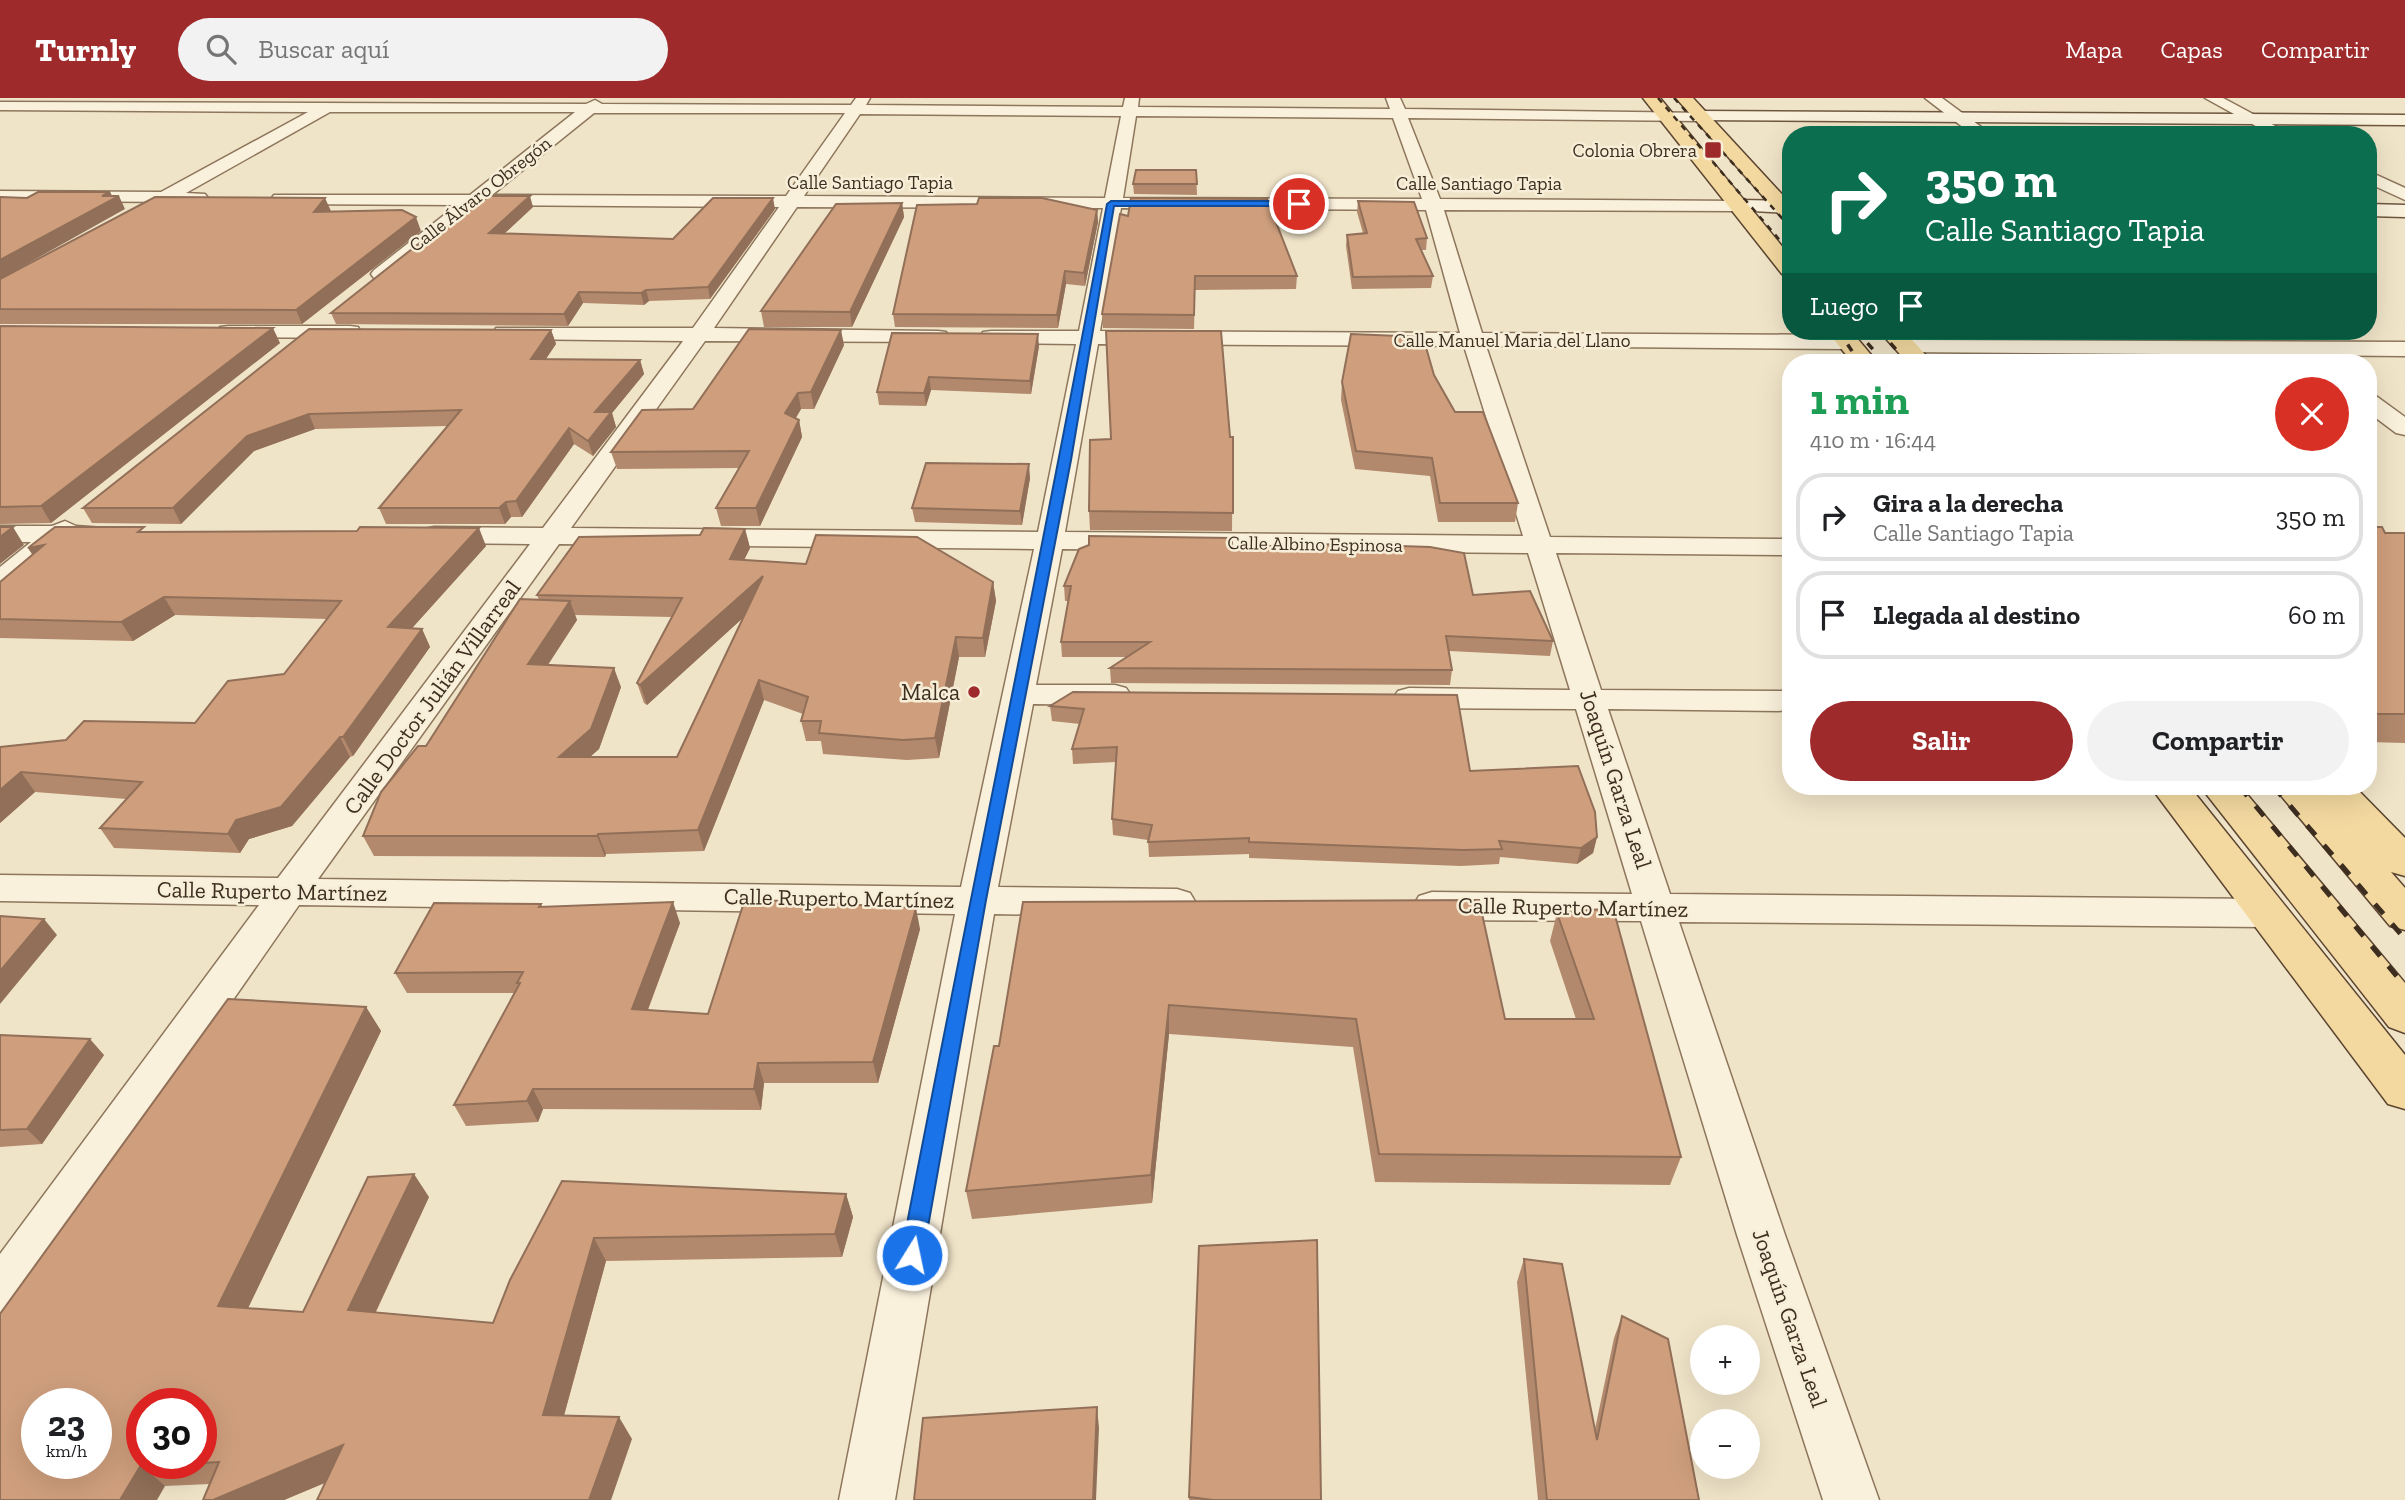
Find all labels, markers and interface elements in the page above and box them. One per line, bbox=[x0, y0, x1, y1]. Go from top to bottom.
search box bbox=[178, 18, 668, 81]
text: Turnly bbox=[35, 30, 136, 69]
icon: search bbox=[202, 30, 240, 68]
text: Buscar aquí bbox=[258, 33, 389, 65]
text: Mapa bbox=[2065, 35, 2122, 64]
text: Capas bbox=[2160, 35, 2223, 64]
text: Compartir bbox=[2261, 35, 2370, 64]
street label: Calle Álvaro Obregón bbox=[404, 131, 556, 257]
place label: Colonia Obrera bbox=[1573, 139, 1697, 162]
marker: Colonia Obrera bbox=[1703, 140, 1723, 160]
text: 350 m bbox=[1925, 151, 2057, 210]
icon: right bbox=[1810, 154, 1901, 245]
street label: Calle Santiago Tapia bbox=[787, 171, 953, 194]
street label: Calle Santiago Tapia bbox=[1396, 172, 1562, 195]
pin bbox=[1269, 174, 1329, 234]
icon: arrive bbox=[1280, 185, 1318, 223]
text: Calle Santiago Tapia bbox=[1925, 211, 2205, 249]
icon: arrive bbox=[1892, 287, 1930, 325]
text: Luego bbox=[1810, 290, 1878, 322]
street label: Calle Manuel Maria del Llano bbox=[1394, 329, 1631, 352]
text: 1 min bbox=[1810, 374, 1909, 425]
button: close bbox=[2275, 377, 2349, 451]
text: 410 m · 16:44 bbox=[1810, 426, 1936, 454]
text: Gira a la derecha bbox=[1873, 487, 2063, 519]
icon: right bbox=[1814, 498, 1852, 536]
text: 350 m bbox=[2276, 501, 2345, 533]
text: Calle Santiago Tapia bbox=[1873, 519, 2074, 547]
street label: Calle Albino Espinosa bbox=[1227, 531, 1403, 557]
street label: Calle Doctor Julián Villarreal bbox=[337, 574, 527, 820]
icon: arrive bbox=[1814, 596, 1852, 634]
text: Llegada al destino bbox=[1873, 599, 2080, 631]
text: 60 m bbox=[2288, 599, 2345, 631]
place label: Malca bbox=[901, 678, 960, 706]
marker: Malca bbox=[966, 684, 982, 700]
street label: Joaquín Garza Leal bbox=[1574, 686, 1658, 872]
button: Salir bbox=[1810, 701, 2073, 781]
button: Compartir bbox=[2087, 701, 2349, 781]
street label: Calle Ruperto Martínez bbox=[157, 875, 388, 907]
street label: Calle Ruperto Martínez bbox=[724, 882, 955, 914]
street label: Calle Ruperto Martínez bbox=[1458, 891, 1689, 923]
position arrow bbox=[875, 1218, 949, 1292]
street label: Joaquín Garza Leal bbox=[1746, 1225, 1834, 1411]
map controls bbox=[1690, 1325, 1760, 1479]
button: + bbox=[1690, 1325, 1760, 1395]
speed limit sign: 30 bbox=[126, 1388, 217, 1479]
text: 23 bbox=[48, 1403, 85, 1445]
button: − bbox=[1690, 1409, 1760, 1479]
text: km/h bbox=[46, 1440, 87, 1462]

